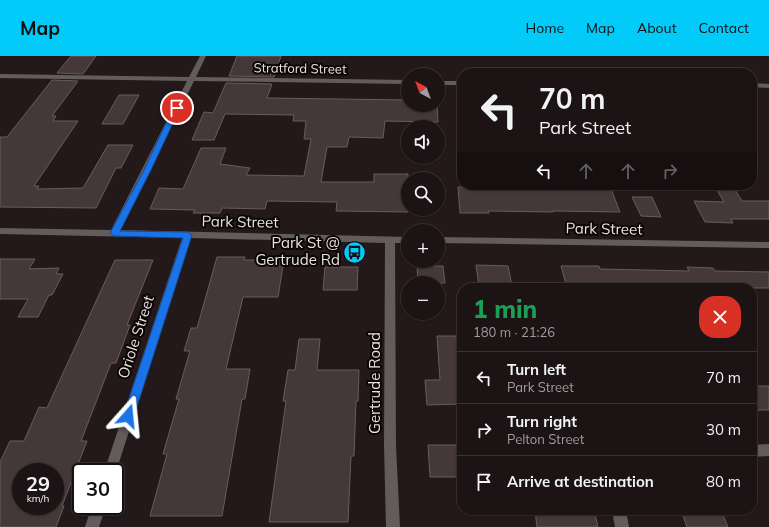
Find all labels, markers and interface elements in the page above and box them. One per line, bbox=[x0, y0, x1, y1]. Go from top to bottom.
text: Map bbox=[20, 16, 60, 40]
text: Home bbox=[525, 19, 564, 37]
text: Map bbox=[586, 19, 615, 37]
text: About bbox=[637, 19, 677, 37]
text: Contact bbox=[699, 19, 749, 37]
street label: Stratford Street bbox=[253, 59, 347, 77]
north arrow bbox=[401, 68, 445, 112]
map controls bbox=[401, 68, 445, 320]
text: 70 m bbox=[539, 81, 605, 116]
icon: left bbox=[473, 84, 525, 136]
pin bbox=[160, 91, 194, 125]
icon: arrive bbox=[166, 97, 188, 119]
text: Park Street bbox=[539, 116, 631, 139]
button: sound bbox=[401, 120, 445, 164]
icon: left bbox=[533, 160, 555, 182]
icon: ahead bbox=[575, 160, 597, 182]
icon: ahead bbox=[617, 160, 639, 182]
icon: right bbox=[659, 160, 681, 182]
button: search bbox=[401, 172, 445, 216]
street label: Park Street bbox=[201, 211, 279, 232]
street label: Park Street bbox=[565, 218, 643, 239]
button: + bbox=[401, 224, 445, 268]
place label: Park St @ Gertrude Rd bbox=[255, 233, 340, 269]
bus stop icon: Park St @ Gertrude Rd bbox=[342, 239, 368, 265]
button: − bbox=[401, 276, 445, 320]
street label: Oriole Street bbox=[113, 293, 158, 381]
text: 1 min bbox=[473, 294, 537, 324]
button: close bbox=[699, 296, 741, 338]
text: 180 m · 21:26 bbox=[473, 324, 555, 340]
street label: Gertrude Road bbox=[365, 332, 384, 434]
text: Turn left bbox=[507, 360, 566, 379]
icon: left bbox=[473, 367, 495, 389]
text: 70 m bbox=[706, 368, 741, 387]
text: Park Street bbox=[507, 379, 574, 395]
position arrow bbox=[107, 395, 149, 437]
text: Turn right bbox=[507, 412, 577, 431]
icon: right bbox=[473, 419, 495, 441]
text: 30 m bbox=[706, 420, 741, 439]
text: Pelton Street bbox=[507, 431, 584, 447]
speed limit sign: 30 bbox=[72, 463, 124, 515]
text: 29 bbox=[26, 471, 50, 496]
icon: arrive bbox=[473, 471, 495, 493]
text: Arrive at destination bbox=[507, 472, 654, 491]
text: 80 m bbox=[706, 472, 741, 491]
text: km/h bbox=[27, 492, 49, 505]

